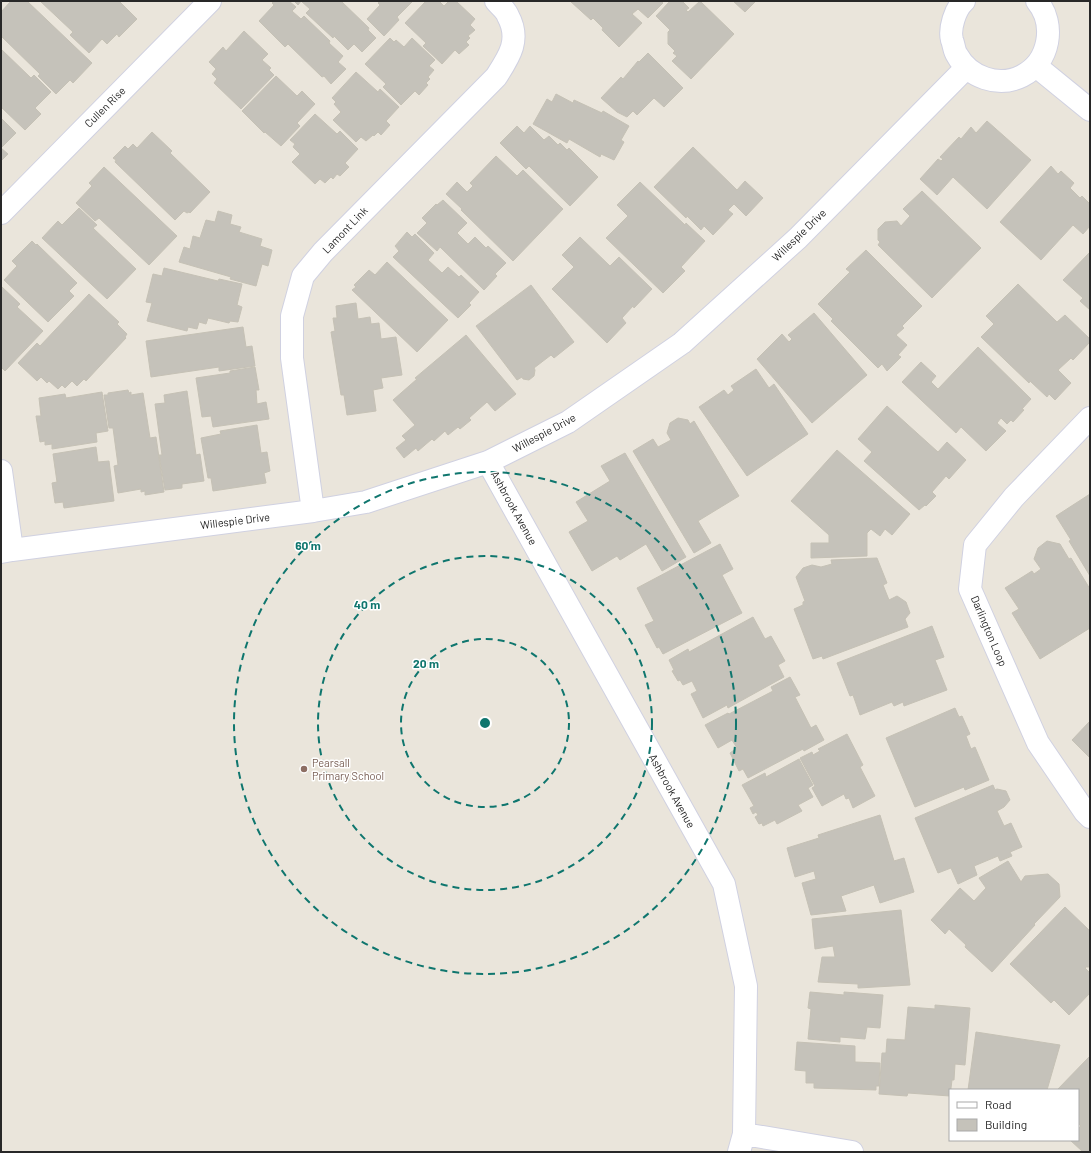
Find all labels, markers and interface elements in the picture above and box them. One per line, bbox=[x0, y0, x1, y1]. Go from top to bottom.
street label: Cullen Rise bbox=[82, 83, 128, 130]
street label: Lamont Link bbox=[319, 203, 370, 256]
street label: Willespie Drive bbox=[769, 206, 828, 264]
street label: Willespie Drive bbox=[510, 410, 578, 455]
street label: Ashbrook Avenue bbox=[489, 469, 540, 547]
street label: Willespie Drive bbox=[199, 510, 271, 531]
text: 60 m bbox=[295, 538, 321, 552]
street label: Darlington Loop bbox=[969, 593, 1010, 668]
text: 40 m bbox=[354, 597, 380, 611]
text: 20 m bbox=[413, 656, 439, 670]
centre of rings bbox=[478, 716, 492, 730]
street label: Ashbrook Avenue bbox=[647, 752, 698, 830]
place label: Pearsall Primary School bbox=[312, 756, 384, 782]
marker: Pearsall Primary School bbox=[299, 764, 309, 774]
legend bbox=[949, 1089, 1079, 1141]
text: Road bbox=[985, 1097, 1012, 1111]
text: Building bbox=[985, 1117, 1027, 1131]

